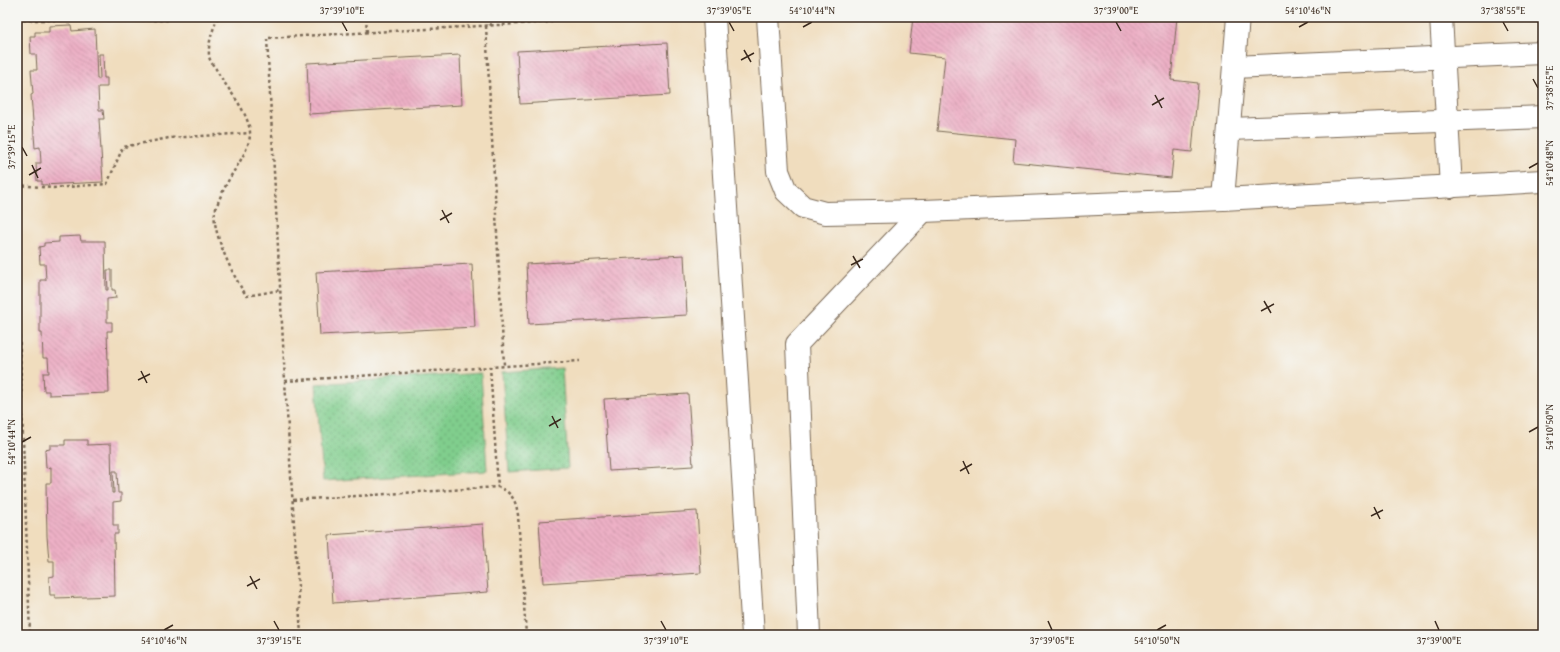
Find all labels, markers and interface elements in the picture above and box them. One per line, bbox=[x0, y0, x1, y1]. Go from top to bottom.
text: 37°39'10"E bbox=[320, 3, 364, 18]
text: 37°39'05"E bbox=[707, 3, 751, 18]
text: 54°10'44"N bbox=[789, 3, 835, 18]
text: 37°39'00"E bbox=[1094, 3, 1138, 18]
text: 54°10'46"N bbox=[1285, 3, 1331, 18]
text: 37°38'55"E bbox=[1481, 3, 1525, 18]
text: 37°38'55"E bbox=[1542, 66, 1557, 110]
text: 37°39'15"E bbox=[4, 125, 19, 169]
text: 54°10'48"N bbox=[1542, 140, 1557, 186]
text: 54°10'50"N bbox=[1542, 404, 1557, 450]
text: 54°10'44"N bbox=[4, 419, 19, 465]
text: 54°10'46"N bbox=[141, 633, 187, 648]
text: 37°39'15"E bbox=[257, 633, 301, 648]
text: 37°39'10"E bbox=[644, 633, 688, 648]
text: 37°39'05"E bbox=[1030, 633, 1074, 648]
text: 54°10'50"N bbox=[1134, 633, 1180, 648]
text: 37°39'00"E bbox=[1417, 633, 1461, 648]

